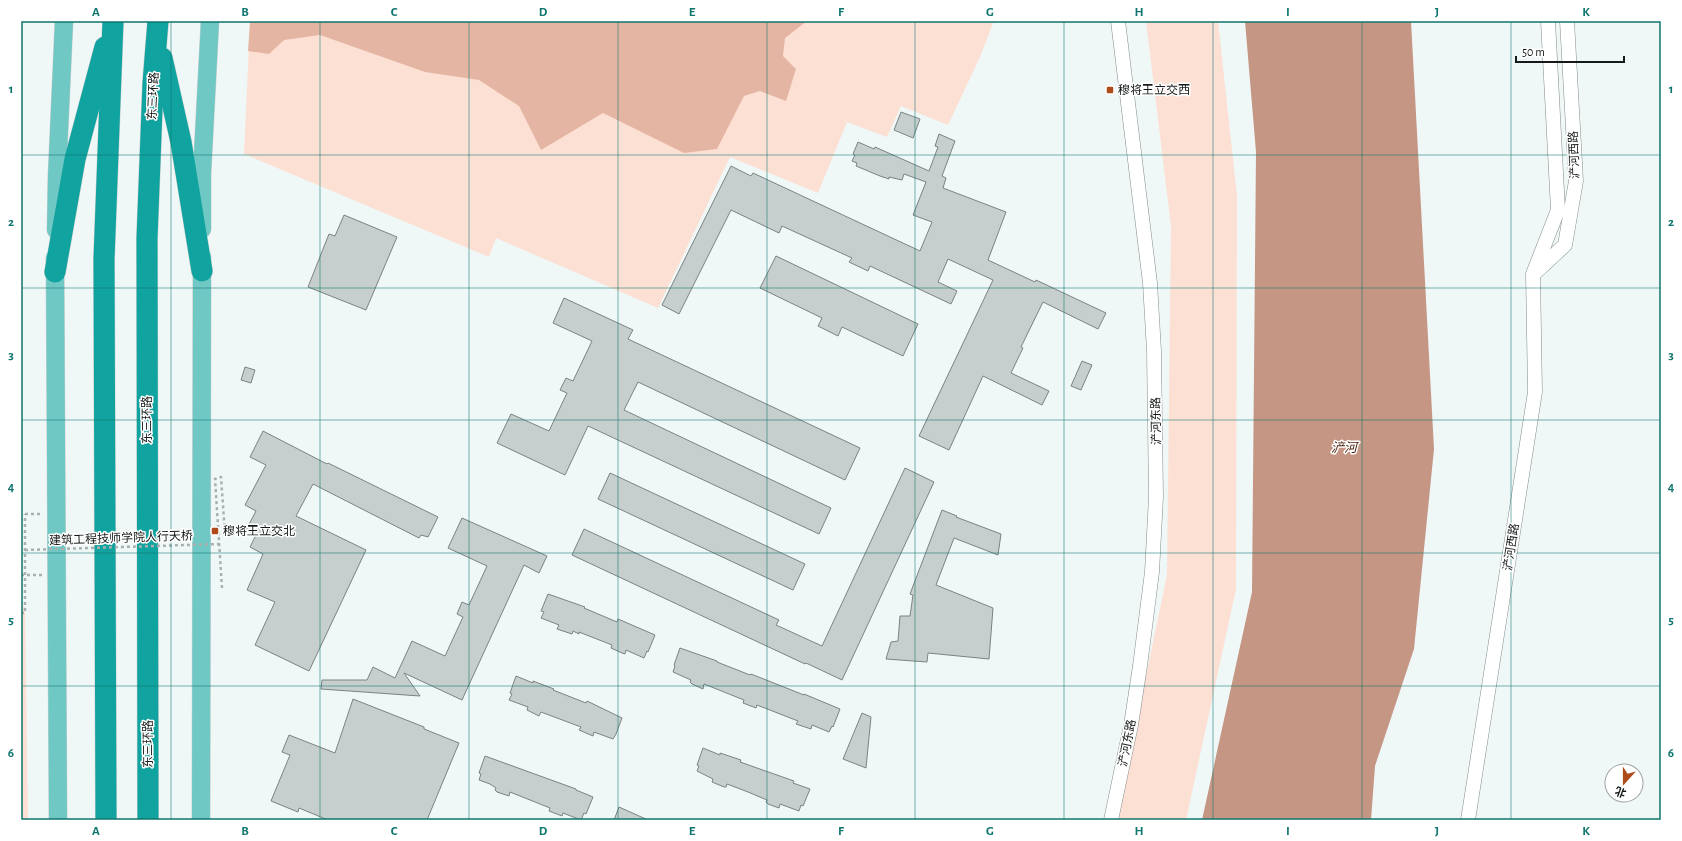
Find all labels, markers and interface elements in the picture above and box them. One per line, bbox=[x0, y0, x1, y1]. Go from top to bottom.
text: A bbox=[92, 6, 100, 19]
text: B bbox=[241, 6, 249, 19]
text: C bbox=[391, 6, 398, 19]
text: D bbox=[539, 6, 548, 19]
text: E bbox=[689, 6, 696, 19]
text: F bbox=[838, 6, 845, 19]
text: G bbox=[986, 6, 994, 19]
text: H bbox=[1134, 6, 1144, 19]
text: I bbox=[1286, 6, 1290, 19]
text: J bbox=[1435, 6, 1439, 19]
text: K bbox=[1582, 6, 1590, 19]
scale bar bbox=[1516, 38, 1624, 64]
text: 50 m bbox=[1522, 46, 1545, 58]
street label: 东三环路 bbox=[145, 72, 160, 120]
text: 1 bbox=[9, 83, 13, 96]
place label: 穆将王立交西 bbox=[1118, 83, 1190, 96]
text: 1 bbox=[1669, 83, 1673, 96]
marker: 穆将王立交西 bbox=[1105, 85, 1115, 95]
street label: 浐河西路 bbox=[1566, 131, 1581, 179]
text: 2 bbox=[8, 216, 14, 229]
text: 2 bbox=[1668, 216, 1674, 229]
text: 3 bbox=[8, 349, 14, 362]
text: 3 bbox=[1668, 349, 1674, 362]
street label: 东三环路 bbox=[140, 396, 153, 444]
street label: 浐河东路 bbox=[1149, 397, 1162, 445]
water label: 浐河 bbox=[1331, 441, 1360, 455]
text: 4 bbox=[8, 481, 15, 494]
text: 4 bbox=[1668, 481, 1675, 494]
street label: 浐河西路 bbox=[1500, 522, 1521, 572]
place label: 穆将王立交北 bbox=[223, 524, 295, 537]
marker: 穆将王立交北 bbox=[210, 526, 220, 536]
street label: 建筑工程技师学院人行天桥 bbox=[49, 528, 193, 547]
text: 5 bbox=[8, 614, 14, 627]
text: 5 bbox=[1668, 614, 1674, 627]
street label: 浐河东路 bbox=[1116, 718, 1137, 768]
street label: 东三环路 bbox=[141, 720, 154, 768]
text: 6 bbox=[8, 747, 14, 760]
text: 6 bbox=[1668, 747, 1674, 760]
north arrow bbox=[1604, 763, 1644, 803]
text: 北 bbox=[1613, 785, 1628, 799]
text: A bbox=[92, 825, 100, 838]
text: B bbox=[241, 825, 249, 838]
text: C bbox=[391, 825, 398, 838]
text: D bbox=[539, 825, 548, 838]
text: E bbox=[689, 825, 696, 838]
text: F bbox=[838, 825, 845, 838]
text: G bbox=[986, 825, 994, 838]
text: H bbox=[1134, 825, 1144, 838]
text: I bbox=[1286, 825, 1290, 838]
text: J bbox=[1435, 825, 1439, 838]
text: K bbox=[1582, 825, 1590, 838]

